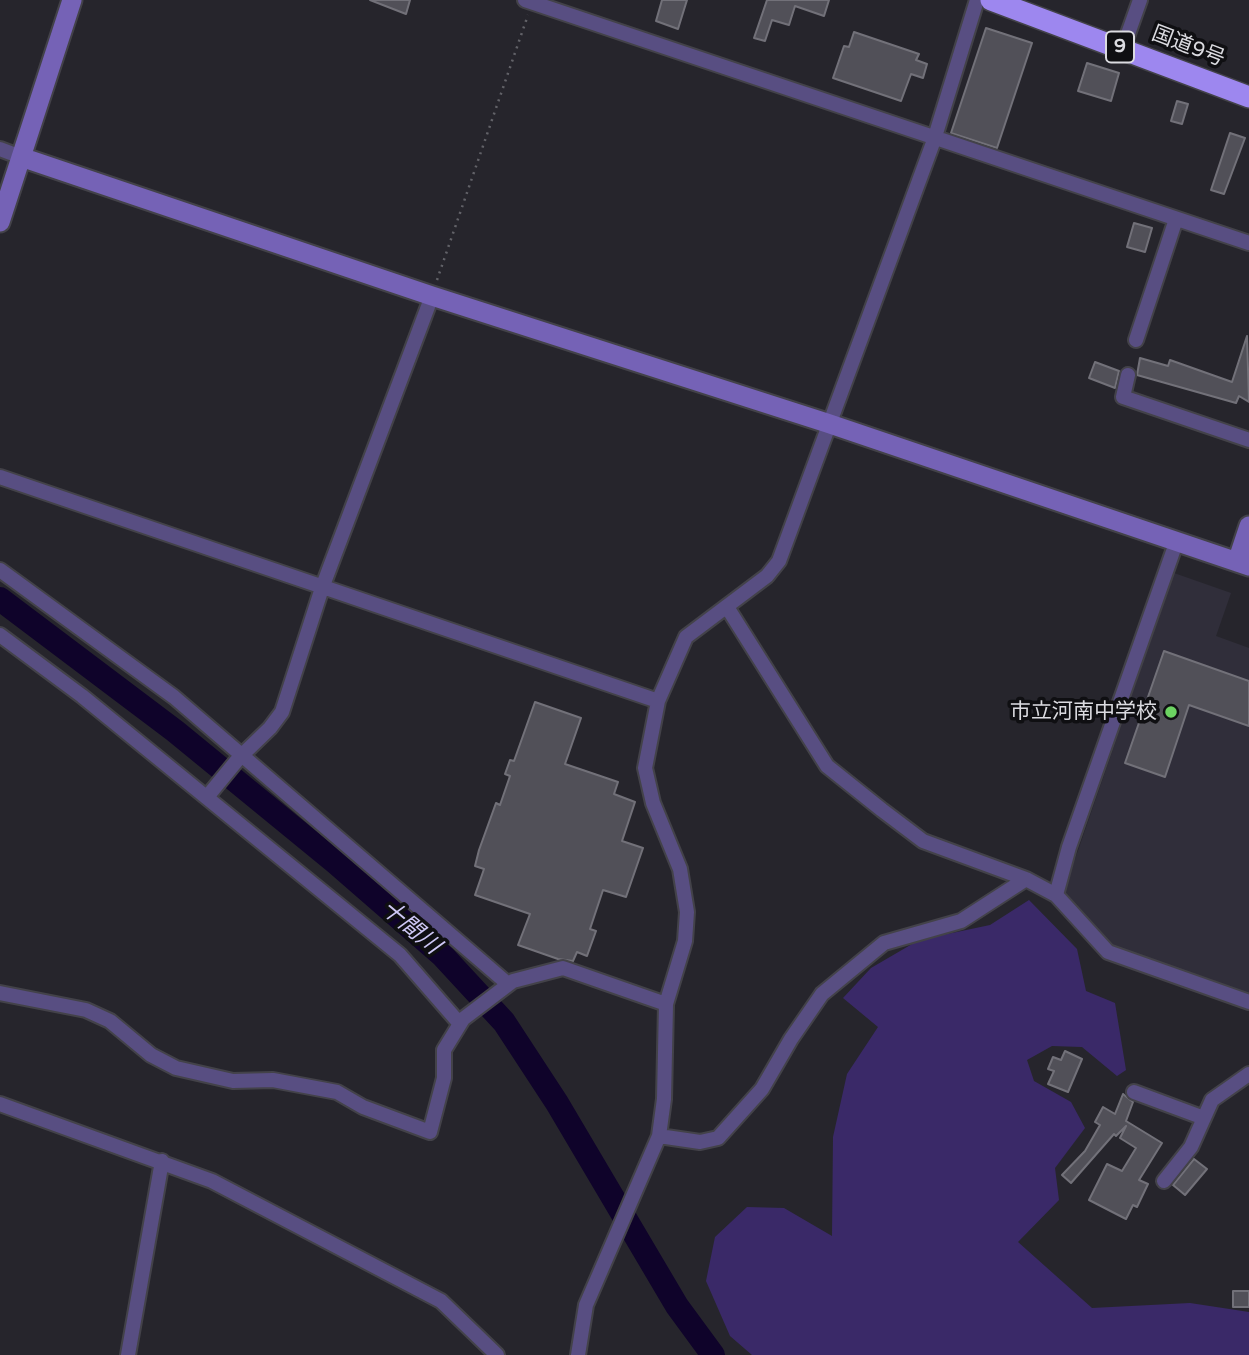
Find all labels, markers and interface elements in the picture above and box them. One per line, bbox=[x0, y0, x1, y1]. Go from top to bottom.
street label: 国道9号 bbox=[1148, 22, 1228, 72]
road number: 9 bbox=[1106, 32, 1134, 62]
place label: 市立河南中学校 bbox=[1010, 699, 1157, 725]
marker: 市立河南中学校 bbox=[1163, 704, 1179, 720]
water label: 十間川 bbox=[375, 895, 445, 961]

